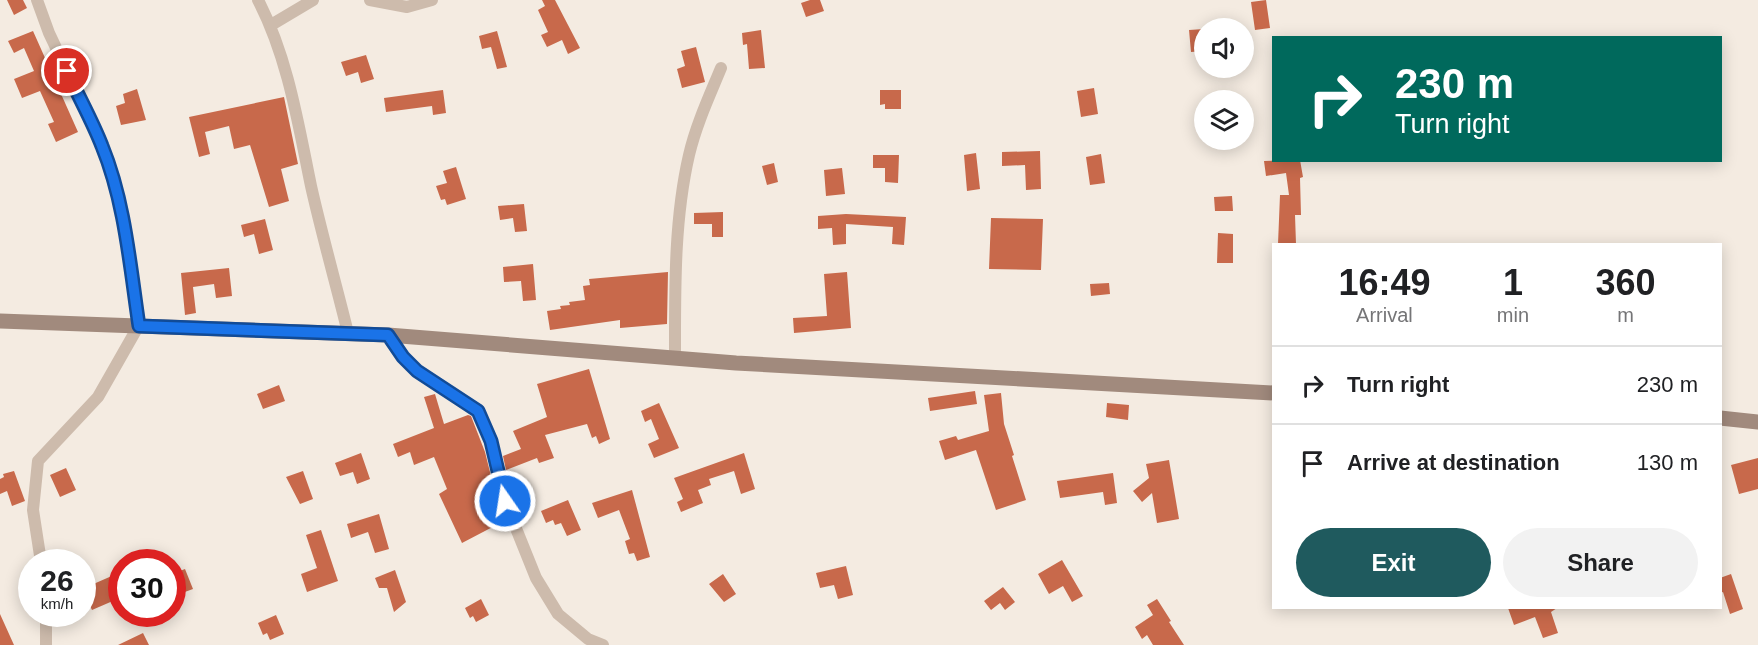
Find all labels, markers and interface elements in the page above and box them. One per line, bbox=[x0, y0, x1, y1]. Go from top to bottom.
map controls bbox=[1194, 18, 1254, 150]
button: sound bbox=[1194, 18, 1254, 78]
pin bbox=[41, 45, 92, 96]
icon: arrive bbox=[50, 54, 83, 87]
icon: right bbox=[1296, 60, 1374, 138]
text: 230 m bbox=[1395, 60, 1514, 107]
button: layers bbox=[1194, 90, 1254, 150]
text: Turn right bbox=[1395, 109, 1510, 139]
text: 16:49 bbox=[1338, 262, 1430, 303]
text: 1 bbox=[1503, 262, 1523, 303]
text: 360 bbox=[1595, 262, 1656, 303]
text: Arrival bbox=[1356, 304, 1413, 326]
text: min bbox=[1497, 304, 1529, 326]
text: m bbox=[1617, 304, 1634, 326]
icon: right bbox=[1296, 369, 1329, 402]
text: Turn right bbox=[1347, 372, 1449, 397]
text: 230 m bbox=[1637, 372, 1698, 397]
icon: arrive bbox=[1296, 447, 1329, 480]
text: Arrive at destination bbox=[1347, 450, 1560, 475]
text: 130 m bbox=[1637, 450, 1698, 475]
position arrow bbox=[473, 469, 537, 533]
button: Exit bbox=[1296, 528, 1491, 597]
button: Share bbox=[1503, 528, 1698, 597]
speed limit sign: 30 bbox=[108, 549, 186, 627]
text: 26 bbox=[40, 564, 74, 597]
text: km/h bbox=[41, 595, 73, 612]

